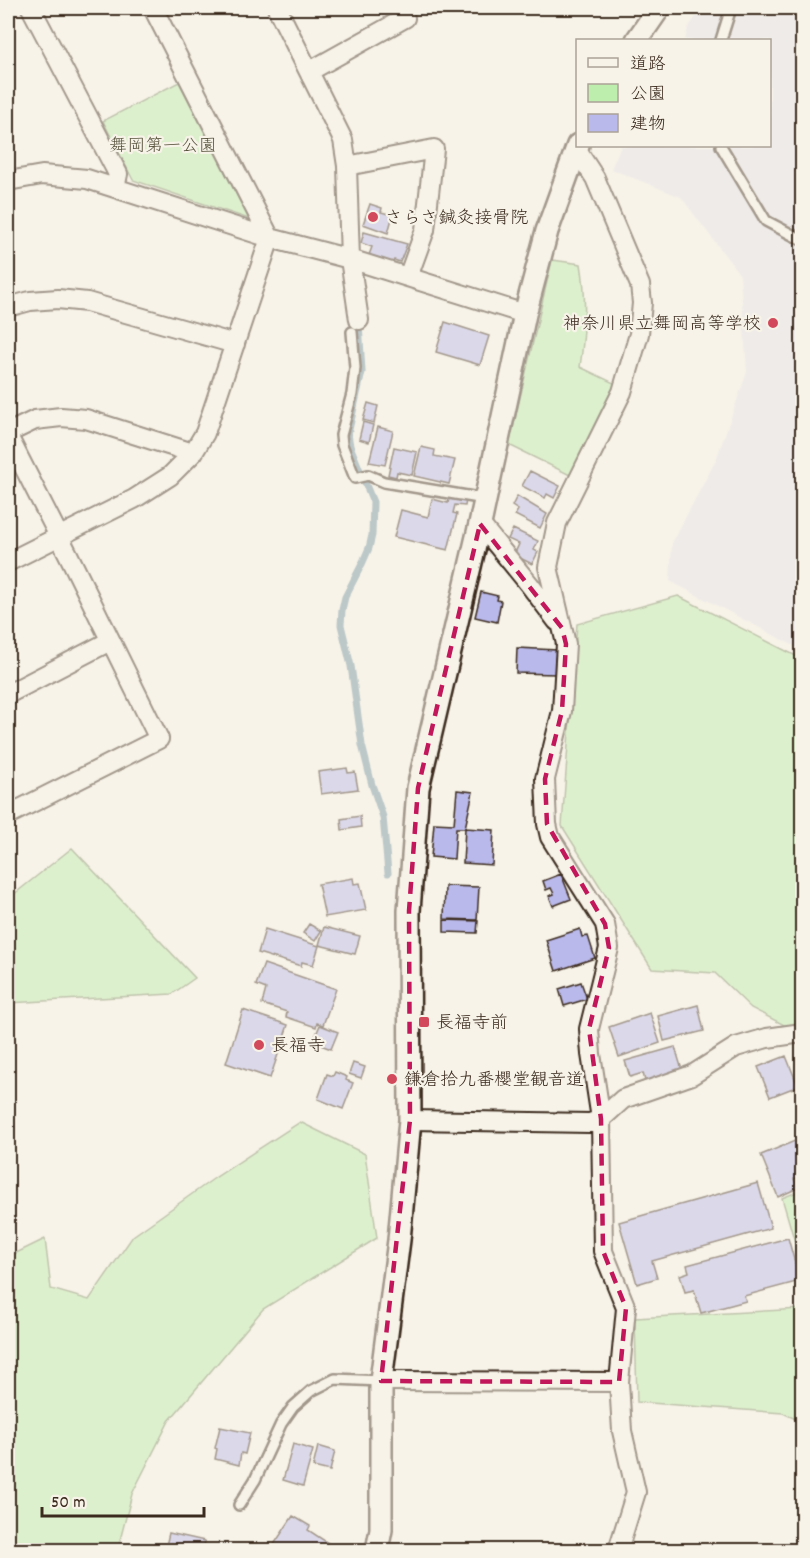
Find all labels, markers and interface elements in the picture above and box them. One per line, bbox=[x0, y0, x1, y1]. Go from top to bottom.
legend bbox=[576, 39, 771, 147]
text: 道路 bbox=[630, 53, 666, 78]
text: 公園 bbox=[630, 83, 666, 108]
text: 建物 bbox=[630, 113, 666, 138]
park label: 舞岡第一公園 bbox=[109, 135, 217, 160]
place label: さらさ鍼灸接骨院 bbox=[385, 207, 528, 232]
marker: さらさ鍼灸接骨院 bbox=[366, 210, 380, 224]
place label: 神奈川県立舞岡高等学校 bbox=[563, 313, 761, 338]
marker: 神奈川県立舞岡高等学校 bbox=[766, 316, 780, 330]
place label: 長福寺前 bbox=[436, 1012, 508, 1037]
marker: 長福寺前 bbox=[417, 1015, 431, 1029]
place label: 長福寺 bbox=[271, 1035, 325, 1060]
marker: 長福寺 bbox=[252, 1038, 266, 1052]
place label: 鎌倉拾九番櫻堂観音道 bbox=[404, 1069, 584, 1094]
marker: 鎌倉拾九番櫻堂観音道 bbox=[385, 1072, 399, 1086]
scale bar bbox=[42, 1480, 204, 1518]
text: 50 m bbox=[51, 1491, 86, 1516]

